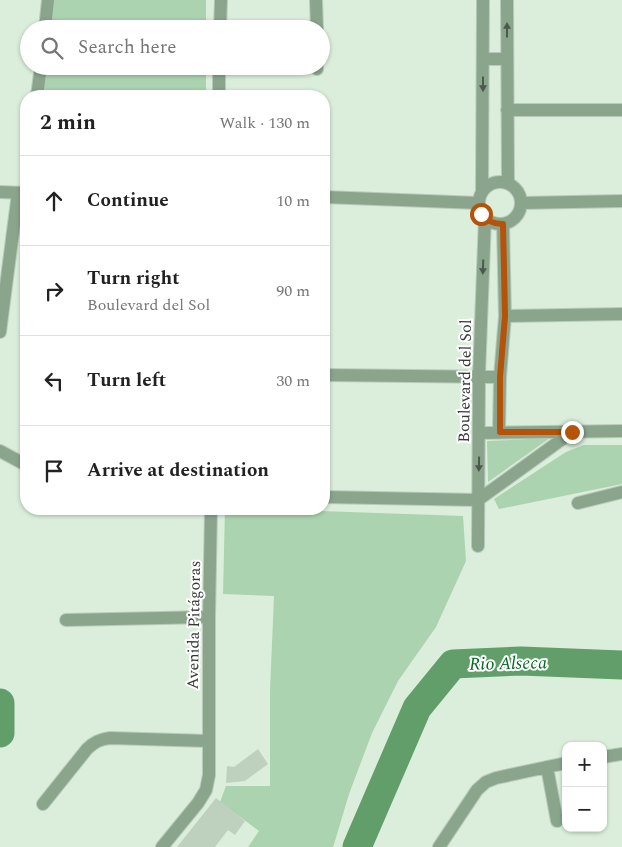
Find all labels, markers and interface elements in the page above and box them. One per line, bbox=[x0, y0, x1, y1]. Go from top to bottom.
search box bbox=[20, 20, 330, 75]
one-way arrow bbox=[503, 21, 511, 37]
text: Search here bbox=[78, 33, 177, 62]
icon: search bbox=[38, 34, 66, 62]
one-way arrow bbox=[478, 76, 486, 92]
text: 2 min bbox=[40, 107, 96, 139]
text: Walk · 130 m bbox=[219, 111, 310, 135]
text: Continue bbox=[87, 186, 169, 215]
icon: ahead bbox=[40, 187, 68, 215]
text: 10 m bbox=[276, 189, 310, 213]
route start bbox=[470, 203, 493, 226]
one-way arrow bbox=[479, 259, 487, 275]
text: Turn right bbox=[87, 264, 180, 293]
icon: right bbox=[40, 277, 68, 305]
text: 90 m bbox=[276, 279, 310, 303]
text: Boulevard del Sol bbox=[87, 293, 210, 317]
street label: Boulevard del Sol bbox=[452, 319, 478, 443]
text: Turn left bbox=[87, 366, 166, 395]
icon: left bbox=[40, 367, 68, 395]
text: 30 m bbox=[276, 369, 310, 393]
route end bbox=[561, 421, 584, 444]
text: Arrive at destination bbox=[87, 456, 269, 485]
one-way arrow bbox=[475, 456, 483, 472]
icon: arrive bbox=[40, 457, 68, 485]
street label: Avenida Pitágoras bbox=[181, 560, 207, 690]
water label: Rio Alseca bbox=[469, 649, 547, 678]
map controls bbox=[562, 742, 607, 832]
button: + bbox=[562, 742, 607, 787]
button: − bbox=[562, 787, 607, 832]

